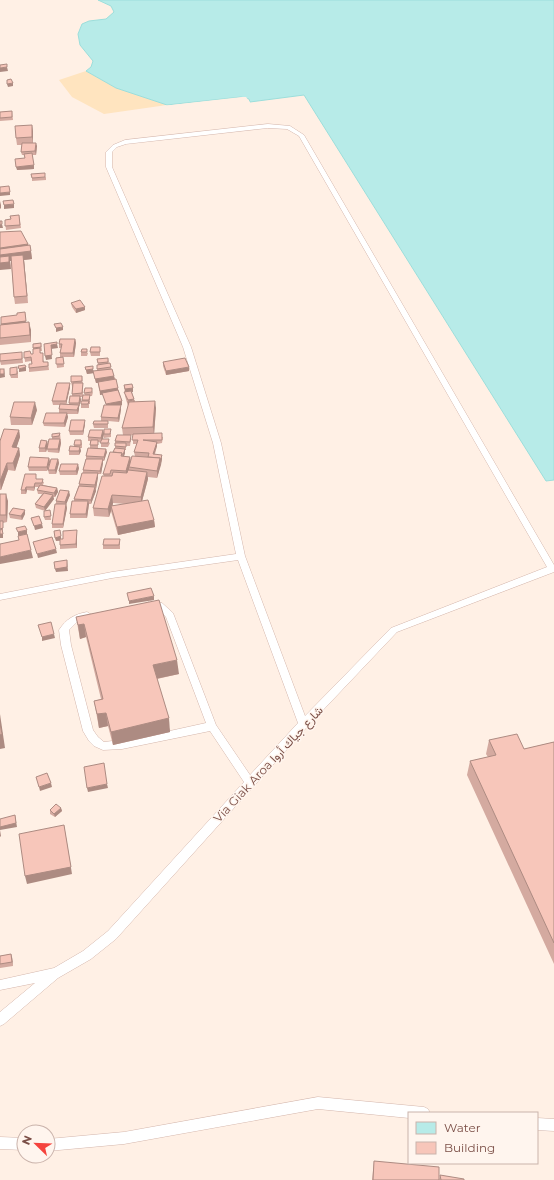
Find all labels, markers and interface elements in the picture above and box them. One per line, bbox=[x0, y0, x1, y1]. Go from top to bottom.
street label: Via Giak Aroa شارع جياك أروا bbox=[210, 703, 327, 827]
legend bbox=[408, 1112, 538, 1164]
text: Water bbox=[444, 1120, 481, 1135]
north arrow bbox=[16, 1124, 56, 1164]
text: N bbox=[19, 1133, 35, 1147]
text: Building bbox=[444, 1140, 495, 1155]

